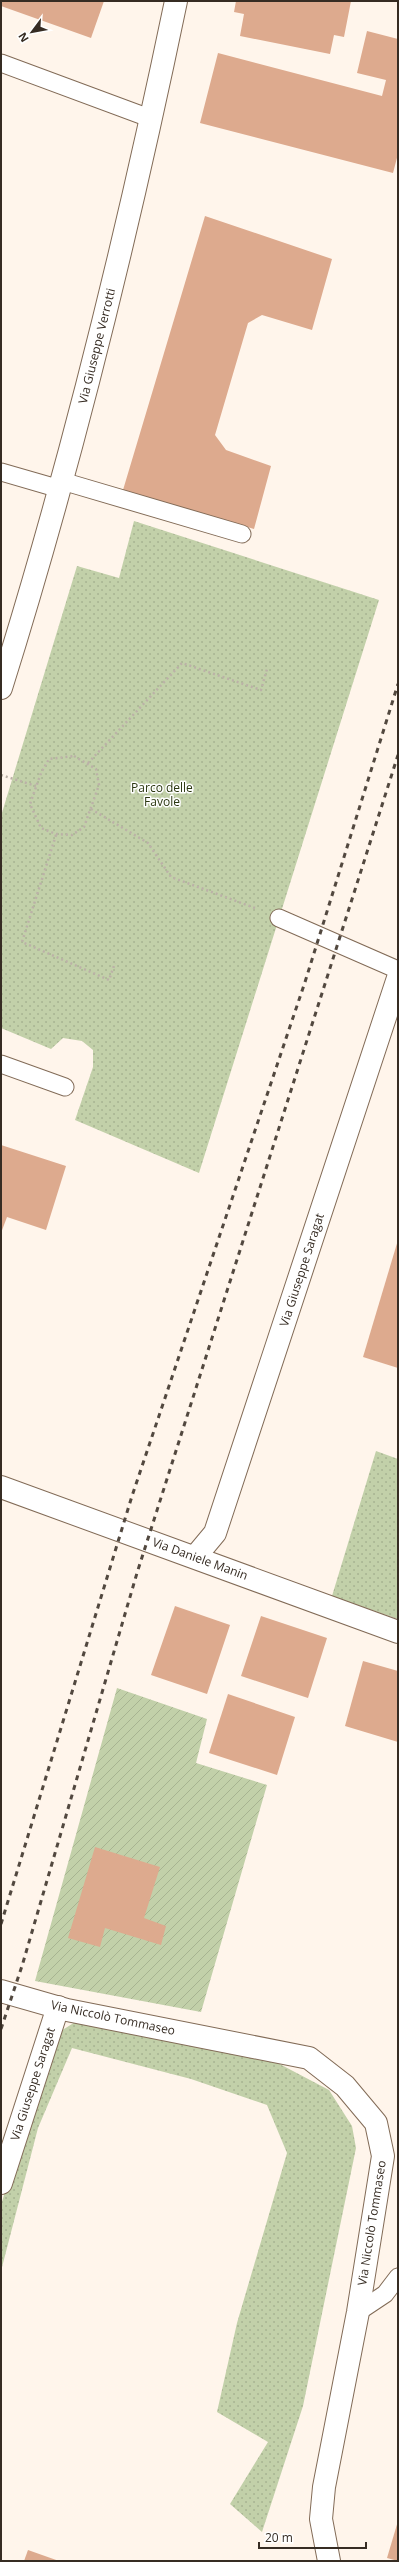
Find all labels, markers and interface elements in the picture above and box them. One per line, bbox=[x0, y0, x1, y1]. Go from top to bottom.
north arrow bbox=[12, 12, 52, 52]
text: N bbox=[14, 30, 32, 45]
street label: Via Giuseppe Verrotti bbox=[74, 286, 119, 405]
park label: Parco delle Favole bbox=[131, 779, 193, 810]
street label: Via Giuseppe Saragat bbox=[275, 1211, 328, 1329]
street label: Via Daniele Manin bbox=[150, 1533, 250, 1584]
street label: Via Niccolò Tommaseo bbox=[49, 1996, 177, 2039]
street label: Via Giuseppe Saragat bbox=[6, 2025, 59, 2143]
street label: Via Niccolò Tommaseo bbox=[353, 2159, 390, 2287]
scale bar bbox=[259, 2524, 366, 2550]
text: 20 m bbox=[265, 2529, 293, 2546]

